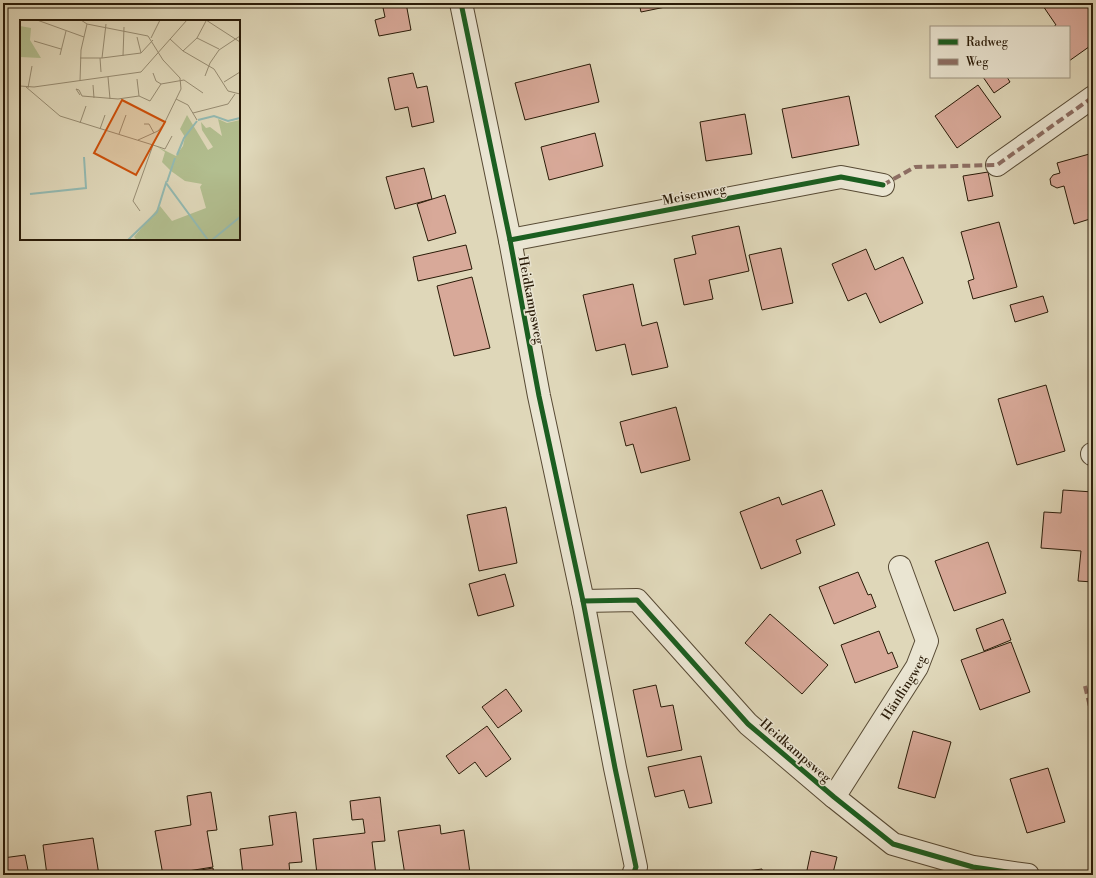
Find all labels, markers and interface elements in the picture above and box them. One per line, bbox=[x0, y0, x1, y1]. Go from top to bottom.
inset map bbox=[20, 20, 240, 240]
legend bbox=[930, 26, 1070, 78]
text: Radweg bbox=[966, 35, 1009, 50]
text: Weg bbox=[965, 55, 989, 70]
street label: Meisenweg bbox=[661, 181, 728, 209]
street label: Heidkampsweg bbox=[515, 255, 547, 346]
street label: Hänflingweg bbox=[878, 653, 930, 723]
street label: Heidkampsweg bbox=[756, 715, 835, 786]

